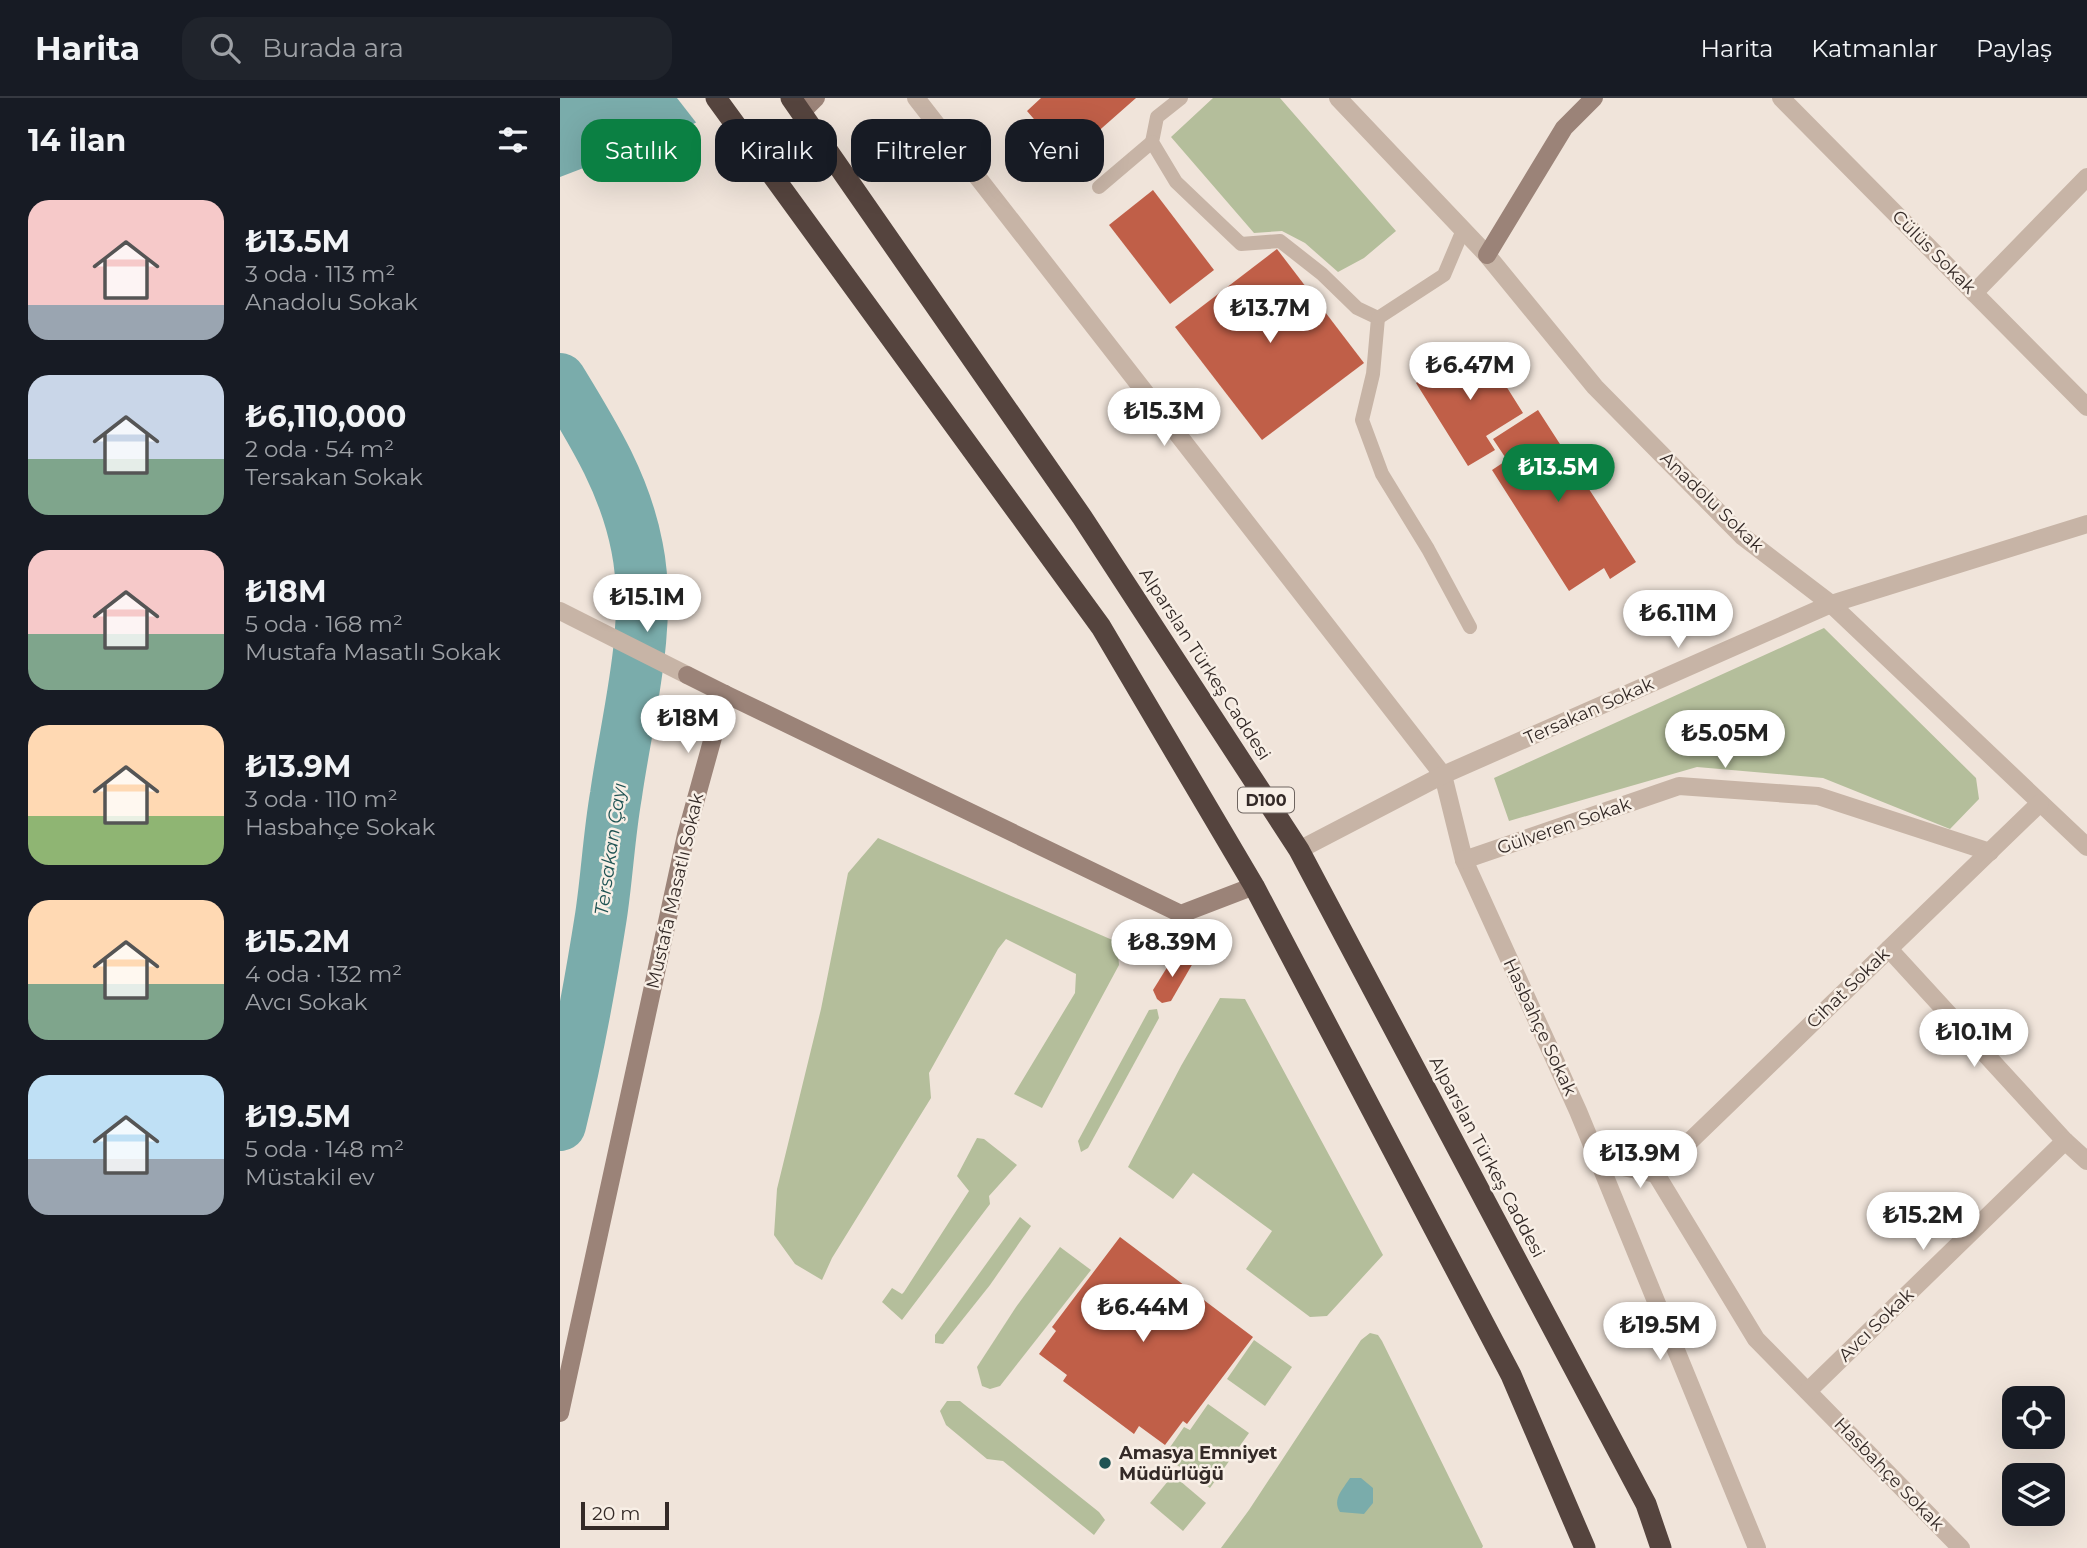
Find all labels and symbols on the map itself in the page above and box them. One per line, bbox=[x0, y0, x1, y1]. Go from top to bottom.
street label: Cülüs Sokak bbox=[1888, 206, 1981, 299]
pin: ₺13.7M bbox=[1213, 286, 1327, 345]
pin: ₺6.47M bbox=[1413, 342, 1527, 402]
pin: ₺15.3M bbox=[1107, 388, 1221, 448]
pin: ₺13.5M bbox=[1501, 444, 1615, 504]
street label: Anadolu Sokak bbox=[1656, 447, 1768, 557]
street label: Alparslan Türkeş Caddesi bbox=[1135, 564, 1275, 764]
pin: ₺15.1M bbox=[590, 574, 704, 634]
pin: ₺6.11M bbox=[1621, 590, 1735, 650]
street label: Tersakan Sokak bbox=[1521, 673, 1657, 749]
pin: ₺18M bbox=[647, 696, 729, 755]
pin: ₺5.05M bbox=[1668, 710, 1782, 770]
water label: Tersakan Çayı bbox=[590, 781, 631, 917]
road number: D100 bbox=[1238, 788, 1294, 813]
street label: Mustafa Masatlı Sokak bbox=[642, 791, 708, 991]
street label: Gülveren Sokak bbox=[1494, 793, 1634, 859]
pin: ₺8.39M bbox=[1115, 920, 1229, 979]
street label: Cihat Sokak bbox=[1802, 943, 1894, 1033]
street label: Hasbahçe Sokak bbox=[1499, 955, 1582, 1099]
pin: ₺10.1M bbox=[1917, 1010, 2031, 1069]
street label: Alparslan Türkeş Caddesi bbox=[1424, 1053, 1550, 1261]
pin: ₺13.9M bbox=[1583, 1130, 1697, 1190]
pin: ₺15.2M bbox=[1866, 1192, 1980, 1252]
pin: ₺6.44M bbox=[1086, 1284, 1200, 1344]
street label: Avcı Sokak bbox=[1834, 1284, 1918, 1366]
pin: ₺19.5M bbox=[1603, 1302, 1717, 1362]
street label: Hasbahçe Sokak bbox=[1829, 1413, 1949, 1535]
place label: Amasya Emniyet Müdürlüğü bbox=[1118, 1442, 1278, 1485]
marker: Amasya Emniyet Müdürlüğü bbox=[1097, 1455, 1113, 1471]
scale bar bbox=[581, 1499, 668, 1531]

